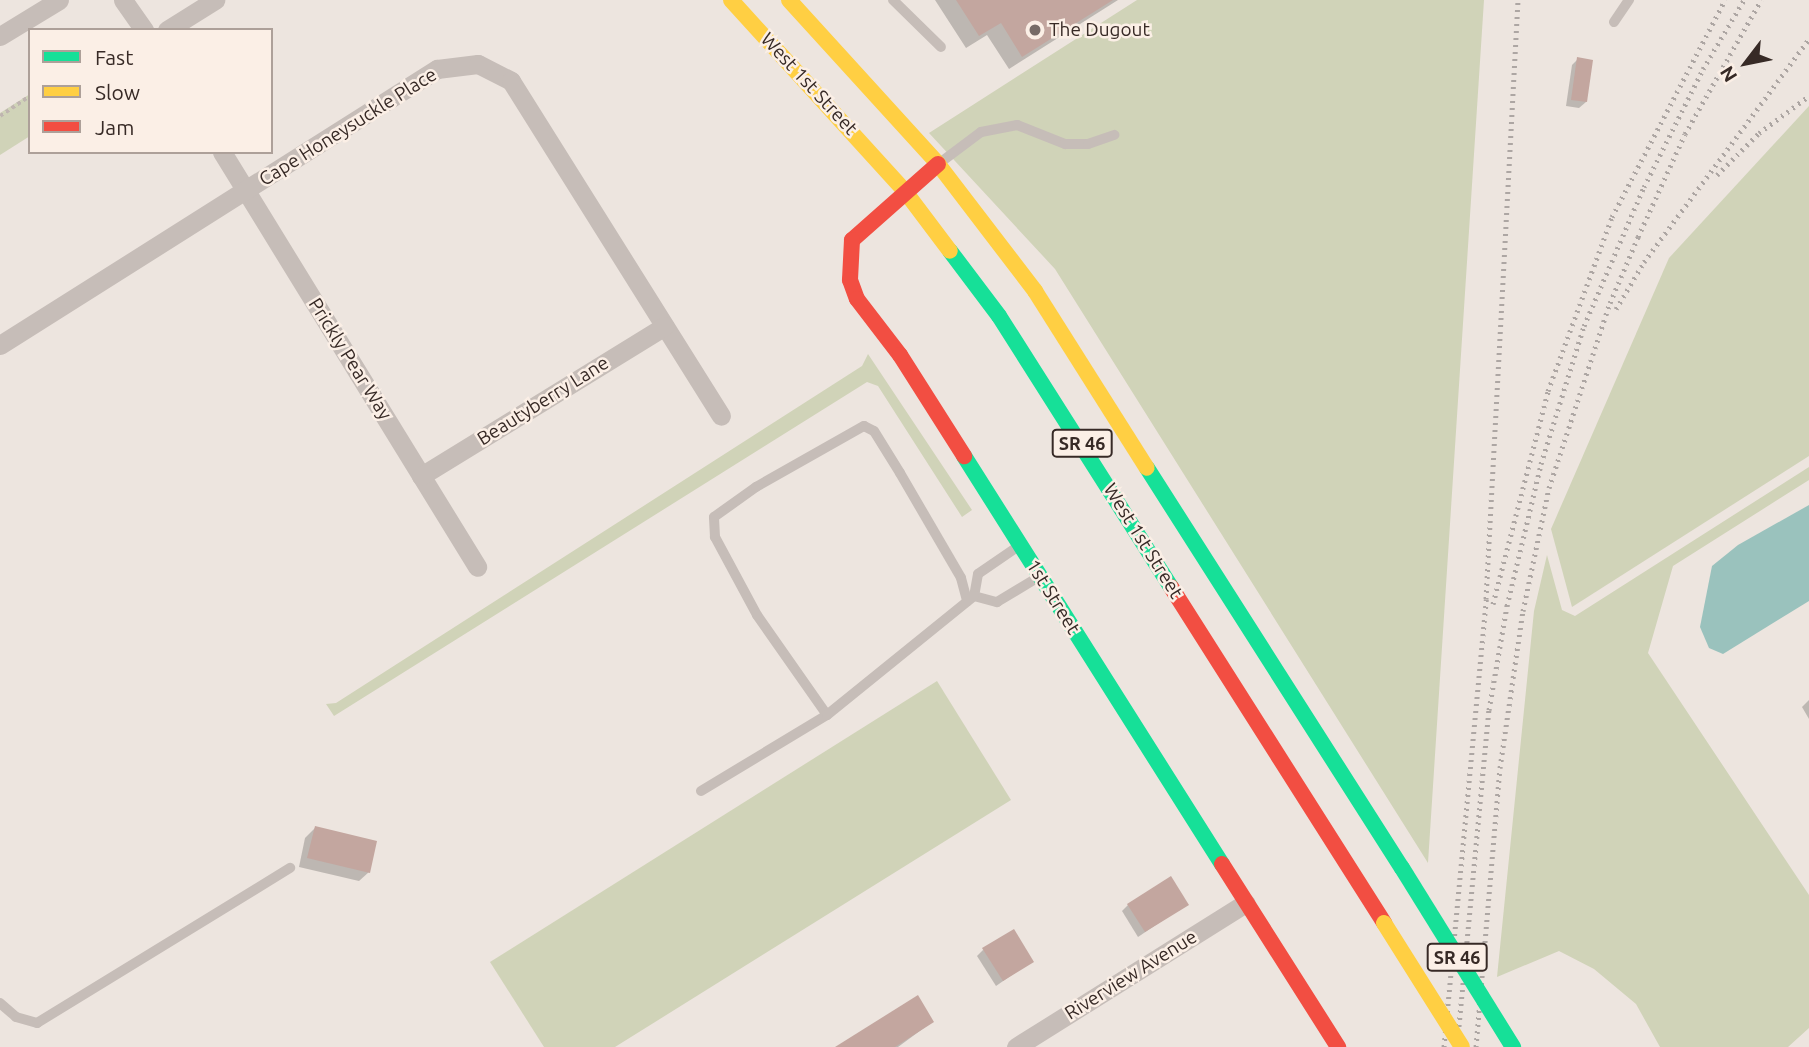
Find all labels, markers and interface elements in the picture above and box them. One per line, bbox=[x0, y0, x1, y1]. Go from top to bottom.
place label: The Dugout bbox=[1049, 19, 1150, 41]
marker: The Dugout bbox=[1027, 22, 1043, 38]
legend bbox=[28, 28, 273, 154]
street label: West 1st Street bbox=[756, 28, 862, 140]
north arrow bbox=[1711, 28, 1781, 98]
text: Fast bbox=[95, 45, 133, 69]
text: N bbox=[1715, 62, 1741, 86]
street label: Cape Honeysuckle Place bbox=[255, 63, 441, 191]
text: Slow bbox=[95, 80, 140, 104]
text: Jam bbox=[95, 115, 134, 139]
street label: Prickly Pear Way bbox=[304, 294, 396, 424]
street label: Beautyberry Lane bbox=[473, 351, 613, 451]
road number: SR 46 bbox=[1050, 428, 1114, 458]
street label: West 1st Street bbox=[1098, 479, 1188, 603]
street label: 1st Street bbox=[1021, 555, 1085, 639]
street label: Riverview Avenue bbox=[1061, 925, 1201, 1025]
road number: SR 46 bbox=[1426, 942, 1488, 972]

